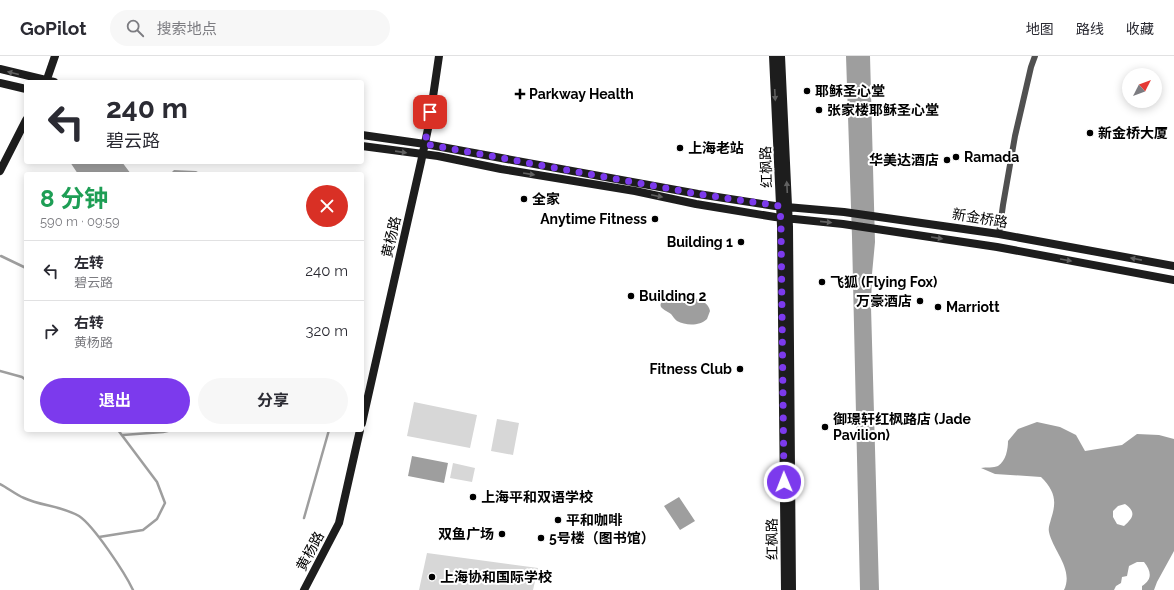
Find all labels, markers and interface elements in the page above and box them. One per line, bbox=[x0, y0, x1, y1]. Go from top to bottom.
search box bbox=[110, 10, 390, 46]
text: GoPilot bbox=[20, 17, 86, 39]
icon: search bbox=[124, 17, 146, 39]
text: 搜索地点 bbox=[156, 20, 217, 38]
text: 地图 bbox=[1026, 21, 1054, 37]
text: 路线 bbox=[1076, 21, 1104, 37]
text: 收藏 bbox=[1126, 21, 1154, 37]
north arrow bbox=[1122, 68, 1162, 108]
map controls bbox=[1122, 68, 1162, 108]
one-way arrow bbox=[7, 69, 19, 75]
place label: 耶稣圣心堂 bbox=[815, 83, 885, 99]
place label: Parkway Health bbox=[529, 86, 634, 102]
marker: 耶稣圣心堂 bbox=[802, 86, 812, 96]
marker: Parkway Health bbox=[514, 88, 526, 100]
one-way arrow bbox=[772, 89, 779, 101]
text: 240 m bbox=[106, 92, 188, 125]
pin bbox=[413, 95, 447, 129]
icon: left bbox=[40, 96, 92, 148]
icon: arrive bbox=[419, 101, 441, 123]
place label: 张家楼耶稣圣心堂 bbox=[827, 102, 939, 118]
marker: 张家楼耶稣圣心堂 bbox=[814, 105, 824, 115]
place label: 新金桥大厦 bbox=[1098, 125, 1168, 141]
marker: 新金桥大厦 bbox=[1085, 128, 1095, 138]
text: 碧云路 bbox=[106, 130, 160, 151]
place label: 上海老站 bbox=[688, 140, 744, 156]
marker: 上海老站 bbox=[675, 143, 685, 153]
street label: 红枫路 bbox=[757, 146, 775, 188]
one-way arrow bbox=[395, 149, 407, 155]
place label: Ramada bbox=[964, 149, 1019, 165]
place label: 华美达酒店 bbox=[869, 152, 939, 168]
marker: Ramada bbox=[951, 152, 961, 162]
marker: 华美达酒店 bbox=[942, 155, 952, 165]
one-way arrow bbox=[523, 171, 535, 177]
one-way arrow bbox=[784, 181, 791, 193]
text: 8 分钟 bbox=[40, 184, 108, 213]
button: close bbox=[306, 185, 348, 227]
place label: 全家 bbox=[532, 191, 560, 207]
one-way arrow bbox=[651, 193, 663, 199]
marker: 全家 bbox=[519, 194, 529, 204]
street label: 新金桥路 bbox=[951, 206, 1009, 230]
place label: Anytime Fitness bbox=[540, 211, 647, 227]
text: 590 m · 09:59 bbox=[40, 214, 120, 229]
marker: Anytime Fitness bbox=[650, 214, 660, 224]
street label: 黄杨路 bbox=[378, 215, 404, 259]
one-way arrow bbox=[820, 219, 832, 225]
place label: Building 1 bbox=[667, 234, 733, 250]
one-way arrow bbox=[931, 235, 944, 241]
marker: Building 1 bbox=[736, 237, 746, 247]
text: 左转 bbox=[74, 254, 104, 272]
one-way arrow bbox=[1130, 256, 1142, 262]
one-way arrow bbox=[1059, 257, 1072, 263]
icon: left bbox=[40, 260, 62, 282]
text: 240 m bbox=[305, 262, 348, 280]
place label: 飞狐 (Flying Fox) bbox=[830, 274, 937, 290]
text: 碧云路 bbox=[74, 275, 113, 290]
marker: 飞狐 (Flying Fox) bbox=[817, 277, 827, 287]
place label: Building 2 bbox=[639, 288, 706, 304]
marker: Building 2 bbox=[626, 291, 636, 301]
place label: 万豪酒店 bbox=[856, 293, 912, 309]
marker: 万豪酒店 bbox=[915, 296, 925, 306]
place label: Marriott bbox=[946, 299, 1000, 315]
marker: Marriott bbox=[933, 302, 943, 312]
text: 右转 bbox=[74, 314, 104, 332]
icon: right bbox=[40, 320, 62, 342]
text: 320 m bbox=[305, 322, 348, 340]
text: 黄杨路 bbox=[74, 335, 113, 350]
place label: Fitness Club bbox=[649, 361, 732, 377]
marker: Fitness Club bbox=[735, 364, 745, 374]
button: 退出 bbox=[40, 378, 190, 424]
button: 分享 bbox=[198, 378, 348, 424]
place label: 御璟轩红枫路店 (Jade Pavilion) bbox=[833, 411, 972, 443]
marker: 御璟轩红枫路店 (Jade Pavilion) bbox=[820, 422, 830, 432]
position arrow bbox=[763, 461, 805, 503]
place label: 上海平和双语学校 bbox=[481, 489, 593, 505]
marker: 上海平和双语学校 bbox=[468, 492, 478, 502]
place label: 平和咖啡 bbox=[566, 512, 623, 528]
marker: 平和咖啡 bbox=[553, 515, 563, 525]
street label: 红枫路 bbox=[764, 518, 780, 560]
place label: 双鱼广场 bbox=[438, 526, 494, 542]
street label: 黄杨路 bbox=[293, 529, 327, 573]
marker: 双鱼广场 bbox=[497, 529, 507, 539]
place label: 5号楼（图书馆） bbox=[549, 530, 655, 546]
marker: 5号楼（图书馆） bbox=[536, 533, 546, 543]
place label: 上海协和国际学校 bbox=[440, 569, 552, 585]
marker: 上海协和国际学校 bbox=[427, 572, 437, 582]

